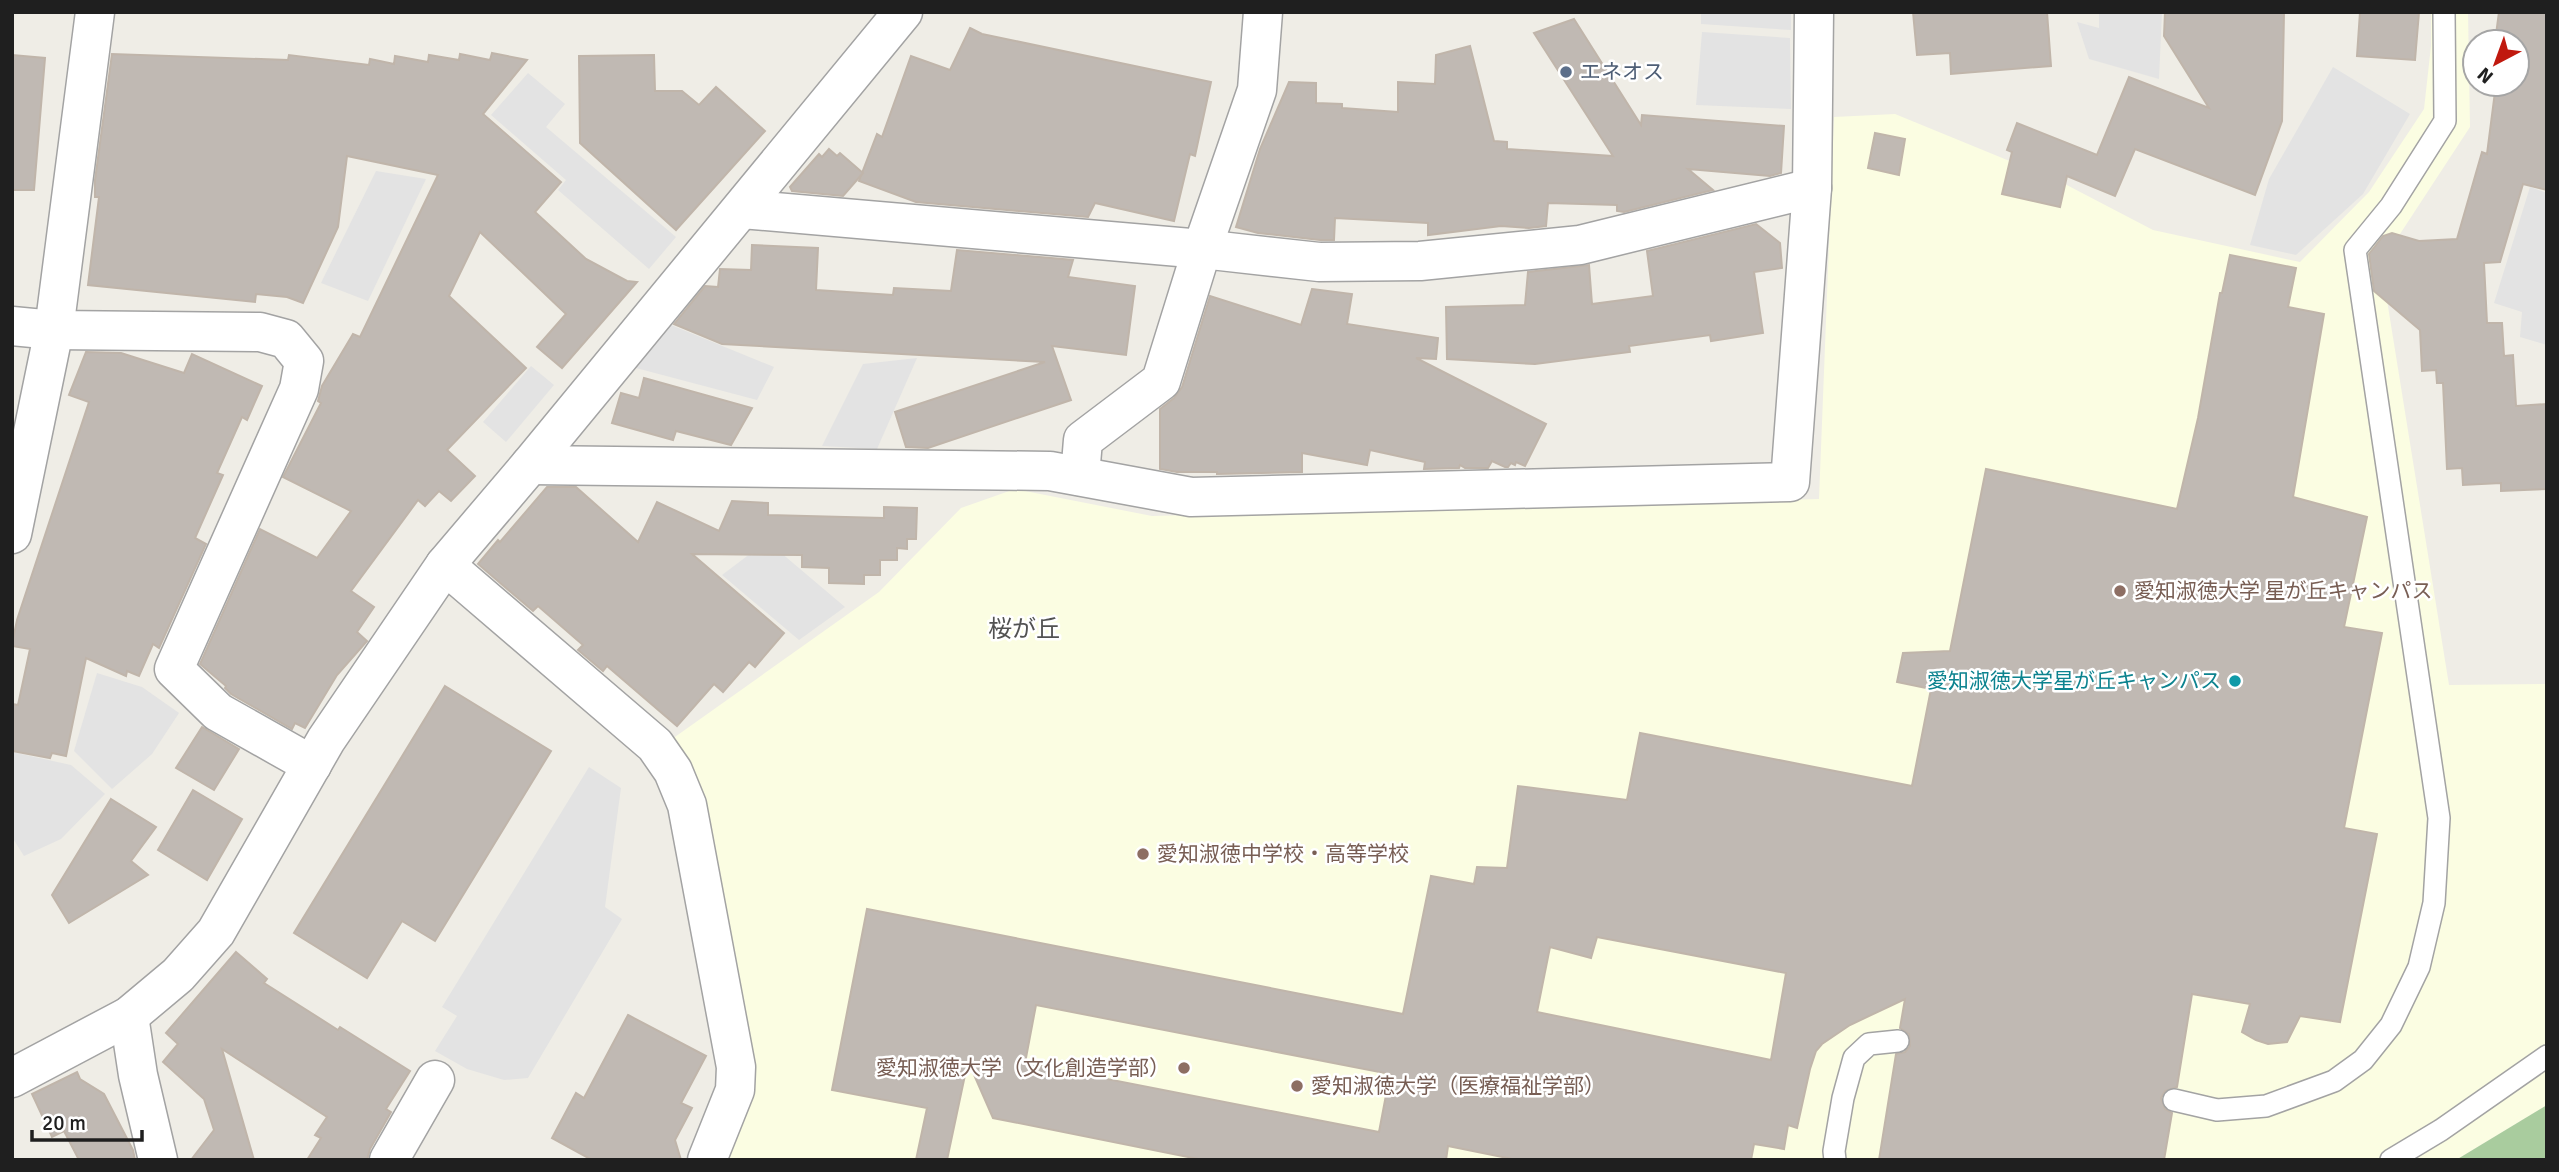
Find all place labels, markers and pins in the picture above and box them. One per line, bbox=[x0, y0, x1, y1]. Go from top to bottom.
place label: エネオス bbox=[1580, 59, 1664, 85]
marker: エネオス bbox=[1558, 64, 1574, 80]
place label: 愛知淑徳大学 星が丘キャンパス bbox=[2134, 578, 2433, 604]
marker: 愛知淑徳大学 星が丘キャンパス bbox=[2112, 583, 2128, 599]
place label: 愛知淑徳大学星が丘キャンパス bbox=[1927, 668, 2221, 694]
marker: 愛知淑徳大学星が丘キャンパス bbox=[2227, 673, 2243, 689]
place label: 愛知淑徳中学校・高等学校 bbox=[1157, 841, 1409, 867]
marker: 愛知淑徳中学校・高等学校 bbox=[1135, 846, 1151, 862]
place label: 愛知淑徳大学（文化創造学部） bbox=[876, 1055, 1170, 1081]
marker: 愛知淑徳大学（文化創造学部） bbox=[1176, 1060, 1192, 1076]
place label: 愛知淑徳大学（医療福祉学部） bbox=[1311, 1073, 1605, 1099]
marker: 愛知淑徳大学（医療福祉学部） bbox=[1289, 1078, 1305, 1094]

